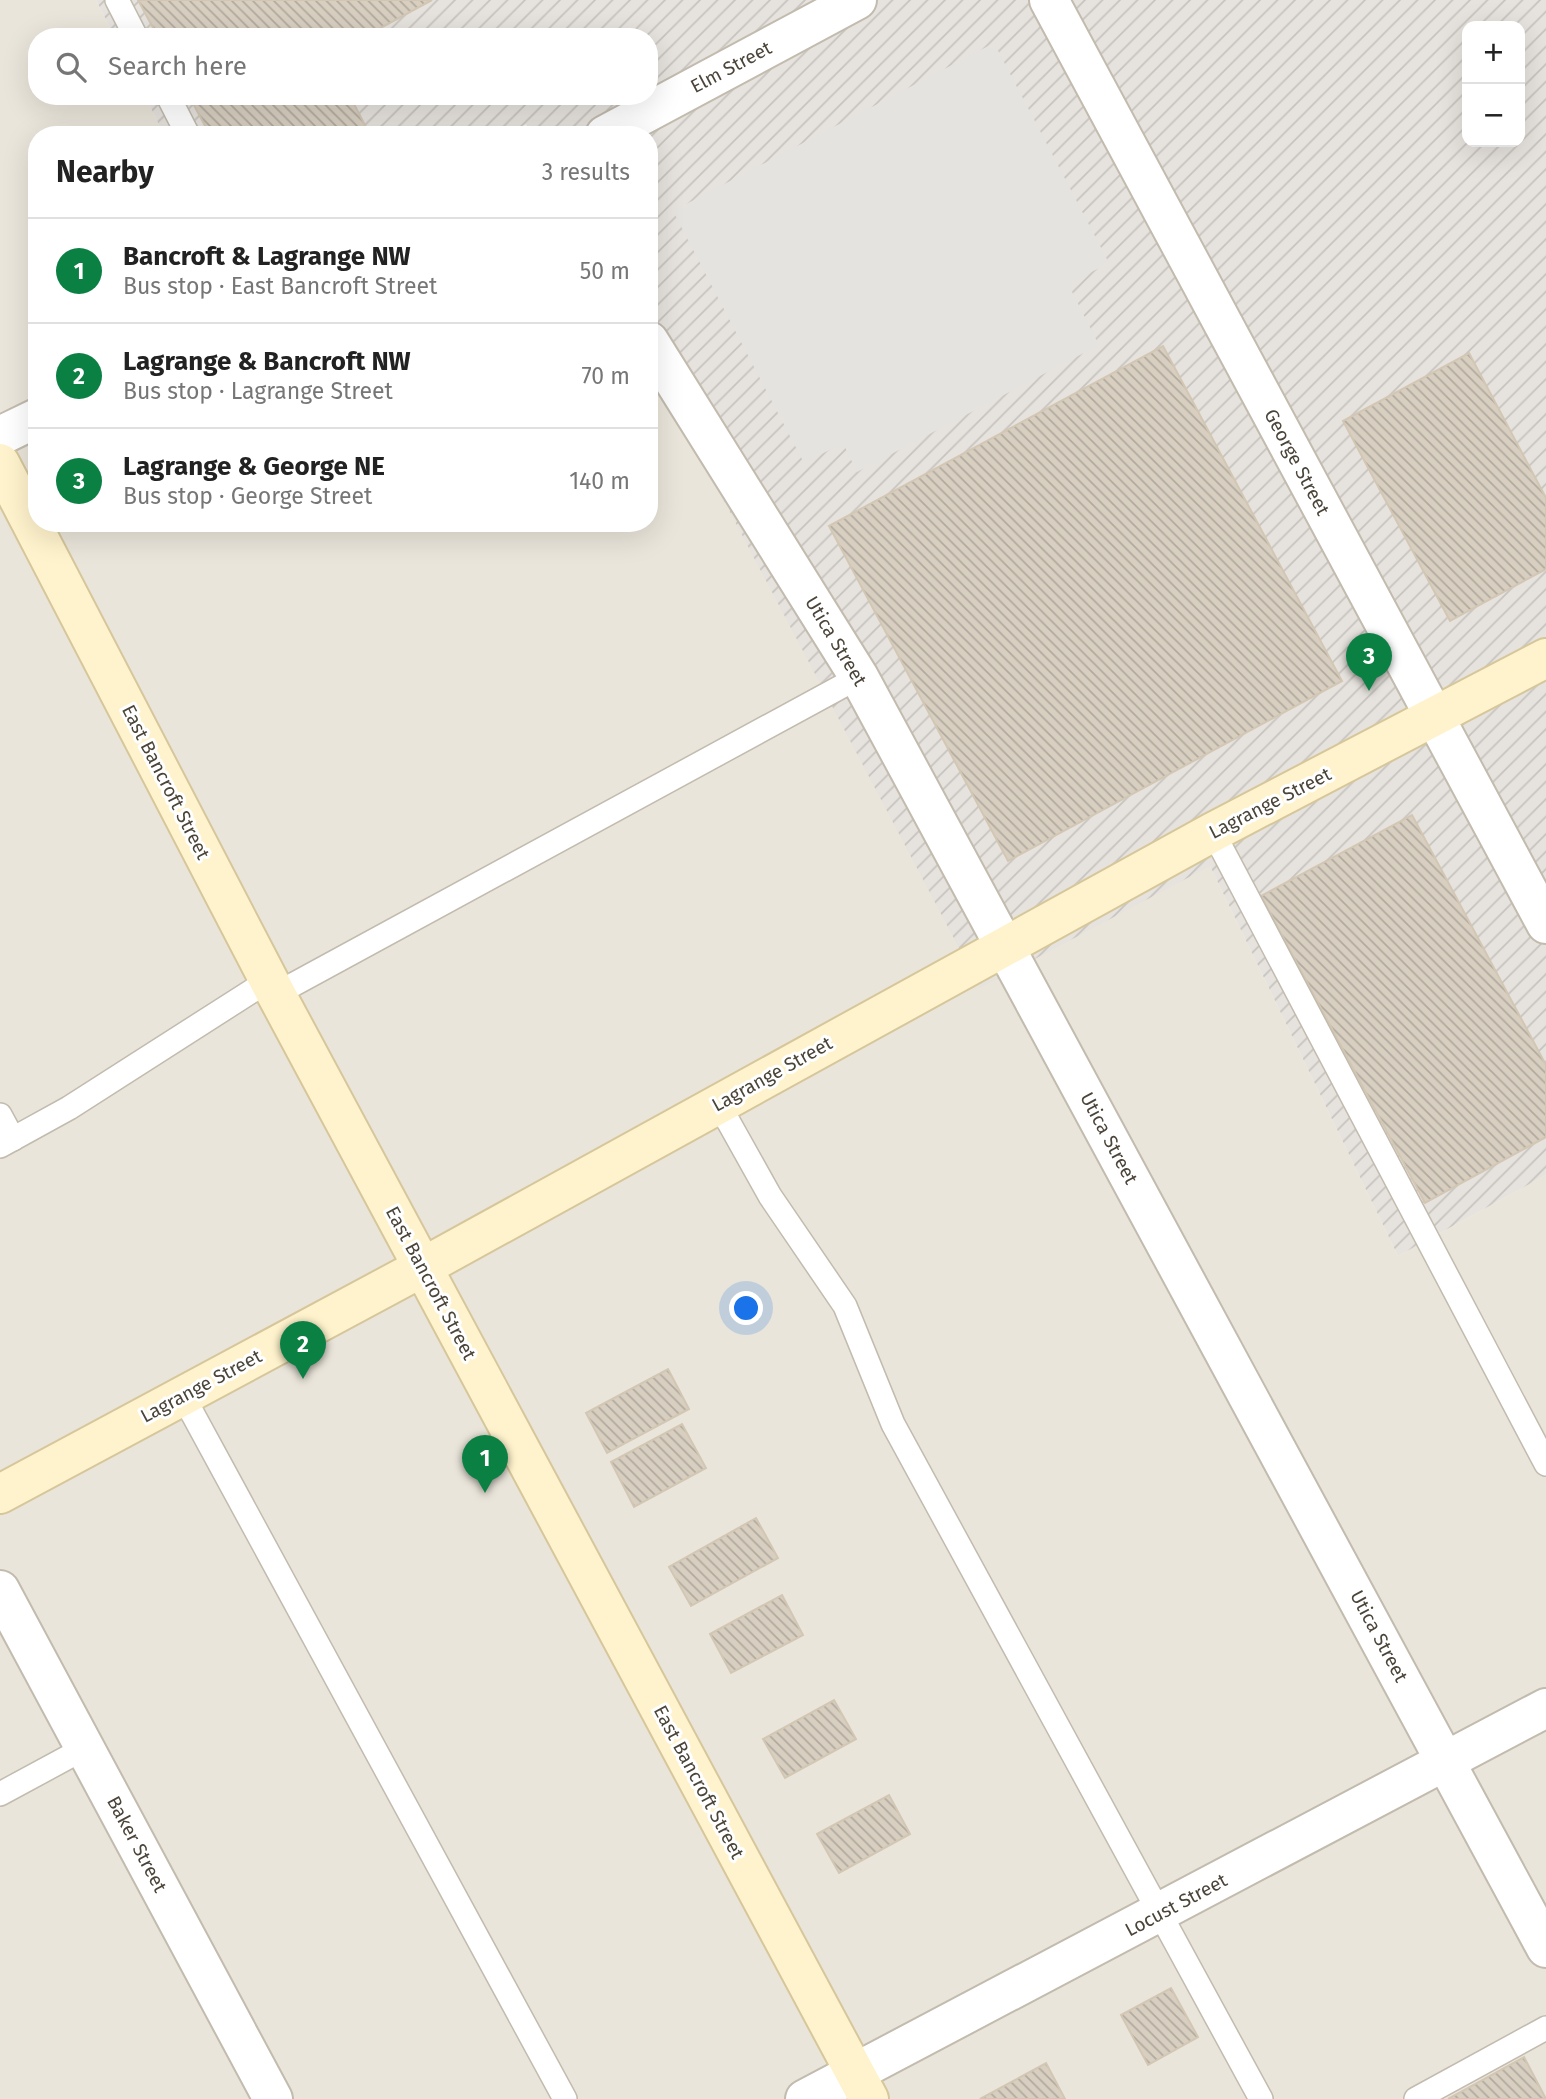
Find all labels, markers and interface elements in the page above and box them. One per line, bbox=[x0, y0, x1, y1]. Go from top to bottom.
map controls bbox=[1462, 21, 1525, 147]
button: + bbox=[1462, 21, 1525, 84]
search box bbox=[28, 28, 658, 105]
street label: Elm Street bbox=[687, 36, 776, 98]
icon: search bbox=[52, 48, 90, 86]
text: Search here bbox=[108, 51, 247, 82]
button: − bbox=[1462, 84, 1525, 147]
text: Nearby bbox=[56, 154, 154, 190]
text: 3 results bbox=[542, 158, 630, 186]
text: Bancroft & Lagrange NW bbox=[123, 241, 411, 272]
text: 1 bbox=[74, 257, 84, 285]
text: 50 m bbox=[580, 257, 630, 285]
text: Bus stop · East Bancroft Street bbox=[123, 272, 437, 300]
text: Lagrange & Bancroft NW bbox=[123, 346, 411, 377]
text: 2 bbox=[73, 362, 85, 390]
text: 70 m bbox=[581, 362, 630, 390]
text: Bus stop · Lagrange Street bbox=[123, 377, 393, 405]
street label: George Street bbox=[1259, 405, 1335, 519]
text: Lagrange & George NE bbox=[123, 451, 385, 482]
text: 3 bbox=[73, 467, 85, 495]
text: 140 m bbox=[569, 467, 630, 495]
text: Bus stop · George Street bbox=[123, 482, 372, 510]
street label: Utica Street bbox=[800, 592, 872, 690]
pin: 3 bbox=[1346, 633, 1392, 691]
street label: East Bancroft Street bbox=[117, 701, 215, 863]
street label: Lagrange Street bbox=[1205, 762, 1335, 844]
street label: Lagrange Street bbox=[708, 1031, 836, 1117]
street label: Utica Street bbox=[1075, 1088, 1143, 1188]
street label: East Bancroft Street bbox=[381, 1202, 481, 1364]
your location bbox=[729, 1291, 763, 1325]
pin: 2 bbox=[280, 1321, 326, 1379]
street label: Lagrange Street bbox=[136, 1344, 266, 1428]
pin: 1 bbox=[462, 1435, 508, 1493]
street label: Utica Street bbox=[1345, 1586, 1413, 1686]
street label: East Bancroft Street bbox=[649, 1701, 749, 1863]
street label: Baker Street bbox=[102, 1792, 172, 1896]
street label: Locust Street bbox=[1121, 1868, 1231, 1942]

